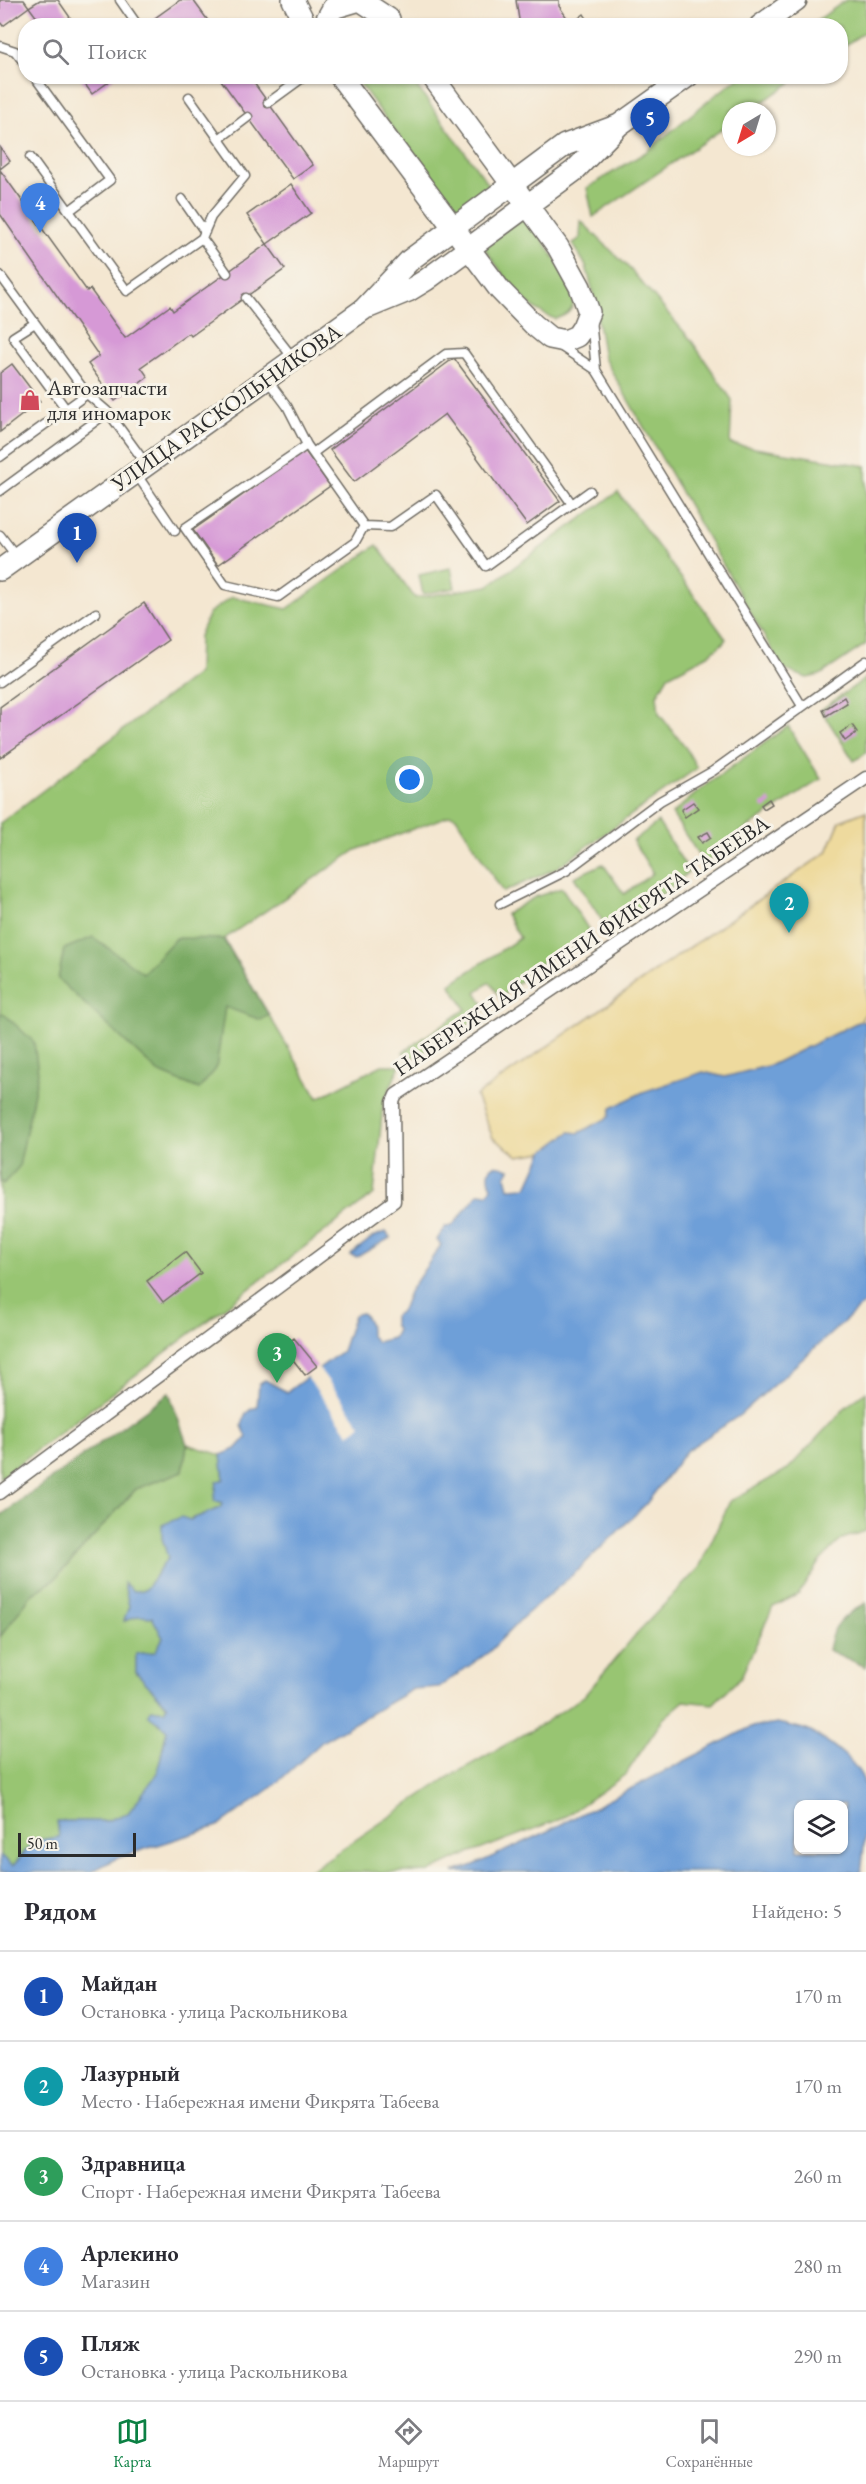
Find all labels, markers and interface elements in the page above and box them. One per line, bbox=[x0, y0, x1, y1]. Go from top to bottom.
search box bbox=[18, 18, 848, 84]
icon: search bbox=[39, 35, 72, 68]
text: Поиск bbox=[87, 37, 147, 66]
pin: 5 bbox=[630, 98, 670, 148]
north arrow bbox=[722, 102, 776, 156]
pin: 4 bbox=[20, 184, 60, 233]
street label: УЛИЦА РАСКОЛЬНИКОВА bbox=[105, 316, 348, 499]
place label: Автозапчасти для иномарок bbox=[46, 373, 171, 427]
shop icon: Автозапчасти для иномарок bbox=[18, 388, 42, 412]
pin: 1 bbox=[58, 514, 97, 563]
your location bbox=[395, 765, 424, 794]
street label: НАБЕРЕЖНАЯ ИМЕНИ ФИКРЯТА ТАБЕЕВА bbox=[388, 808, 776, 1083]
pin: 2 bbox=[770, 884, 808, 933]
pin: 3 bbox=[258, 1334, 296, 1383]
map controls bbox=[794, 1800, 848, 1854]
button: layers bbox=[794, 1800, 848, 1854]
scale bar bbox=[18, 1830, 136, 1858]
text: 50 m bbox=[27, 1833, 58, 1854]
text: Рядом bbox=[24, 1894, 97, 1928]
text: Найдено: 5 bbox=[751, 1898, 842, 1924]
text: Майдан bbox=[81, 1969, 157, 1998]
text: 1 bbox=[38, 1983, 49, 2009]
text: 170 m bbox=[794, 1983, 842, 2009]
text: Остановка · улица Раскольникова bbox=[81, 1998, 348, 2024]
text: Лазурный bbox=[81, 2059, 180, 2088]
text: 2 bbox=[38, 2073, 49, 2099]
text: 170 m bbox=[794, 2073, 842, 2099]
text: Место · Набережная имени Фикрята Табеева bbox=[81, 2088, 440, 2114]
text: Здравница bbox=[81, 2149, 185, 2178]
text: 3 bbox=[38, 2163, 49, 2189]
text: 260 m bbox=[794, 2163, 842, 2189]
text: Спорт · Набережная имени Фикрята Табеева bbox=[81, 2178, 441, 2204]
text: Арлекино bbox=[81, 2239, 179, 2268]
text: 4 bbox=[38, 2253, 49, 2279]
text: 280 m bbox=[794, 2253, 842, 2279]
text: Магазин bbox=[81, 2268, 150, 2294]
text: Пляж bbox=[81, 2329, 140, 2358]
text: 5 bbox=[38, 2343, 49, 2369]
text: 290 m bbox=[794, 2343, 842, 2369]
text: Остановка · улица Раскольникова bbox=[81, 2358, 348, 2384]
tab: Карта bbox=[113, 2415, 151, 2472]
tab: Маршрут bbox=[378, 2415, 439, 2472]
tab: Сохранённые bbox=[666, 2415, 753, 2472]

